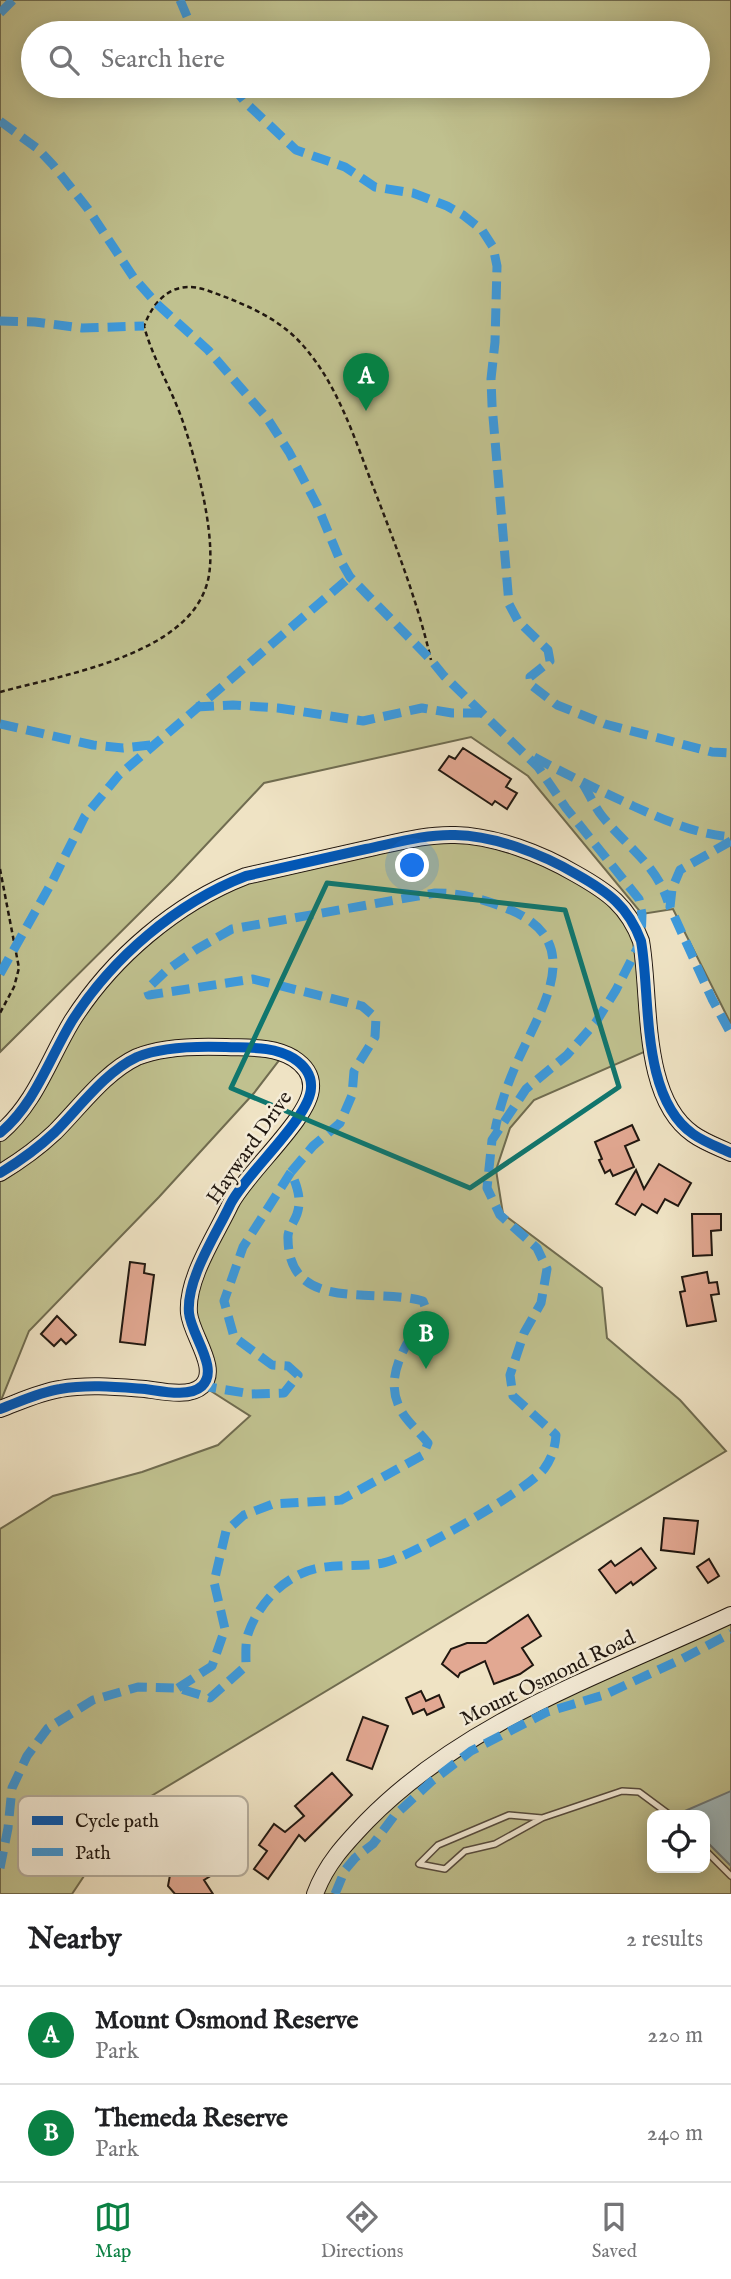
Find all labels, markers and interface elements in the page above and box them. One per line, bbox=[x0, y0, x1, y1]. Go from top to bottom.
search box bbox=[21, 21, 710, 98]
icon: search bbox=[45, 41, 83, 79]
text: Search here bbox=[101, 43, 225, 76]
pin: A bbox=[343, 353, 389, 411]
your location bbox=[395, 848, 429, 882]
street label: Hayward Drive bbox=[201, 1086, 299, 1210]
pin: B bbox=[403, 1311, 449, 1369]
street label: Mount Osmond Road bbox=[456, 1625, 641, 1733]
legend bbox=[18, 1796, 248, 1876]
text: Cycle path bbox=[75, 1810, 159, 1834]
map controls bbox=[647, 1810, 710, 1873]
button: locate bbox=[647, 1810, 710, 1873]
text: Path bbox=[75, 1842, 111, 1866]
text: Nearby bbox=[28, 1921, 121, 1959]
text: 2 results bbox=[626, 1925, 703, 1954]
text: Mount Osmond Reserve bbox=[95, 2004, 358, 2037]
text: A bbox=[43, 2021, 59, 2050]
text: 220 m bbox=[647, 2021, 703, 2050]
text: Park bbox=[95, 2037, 139, 2066]
text: Themeda Reserve bbox=[95, 2102, 288, 2135]
text: B bbox=[43, 2119, 59, 2148]
text: 240 m bbox=[647, 2119, 703, 2148]
text: Park bbox=[95, 2135, 139, 2164]
tab: Map bbox=[94, 2198, 132, 2264]
tab: Directions bbox=[321, 2198, 403, 2264]
tab: Saved bbox=[592, 2198, 637, 2264]

